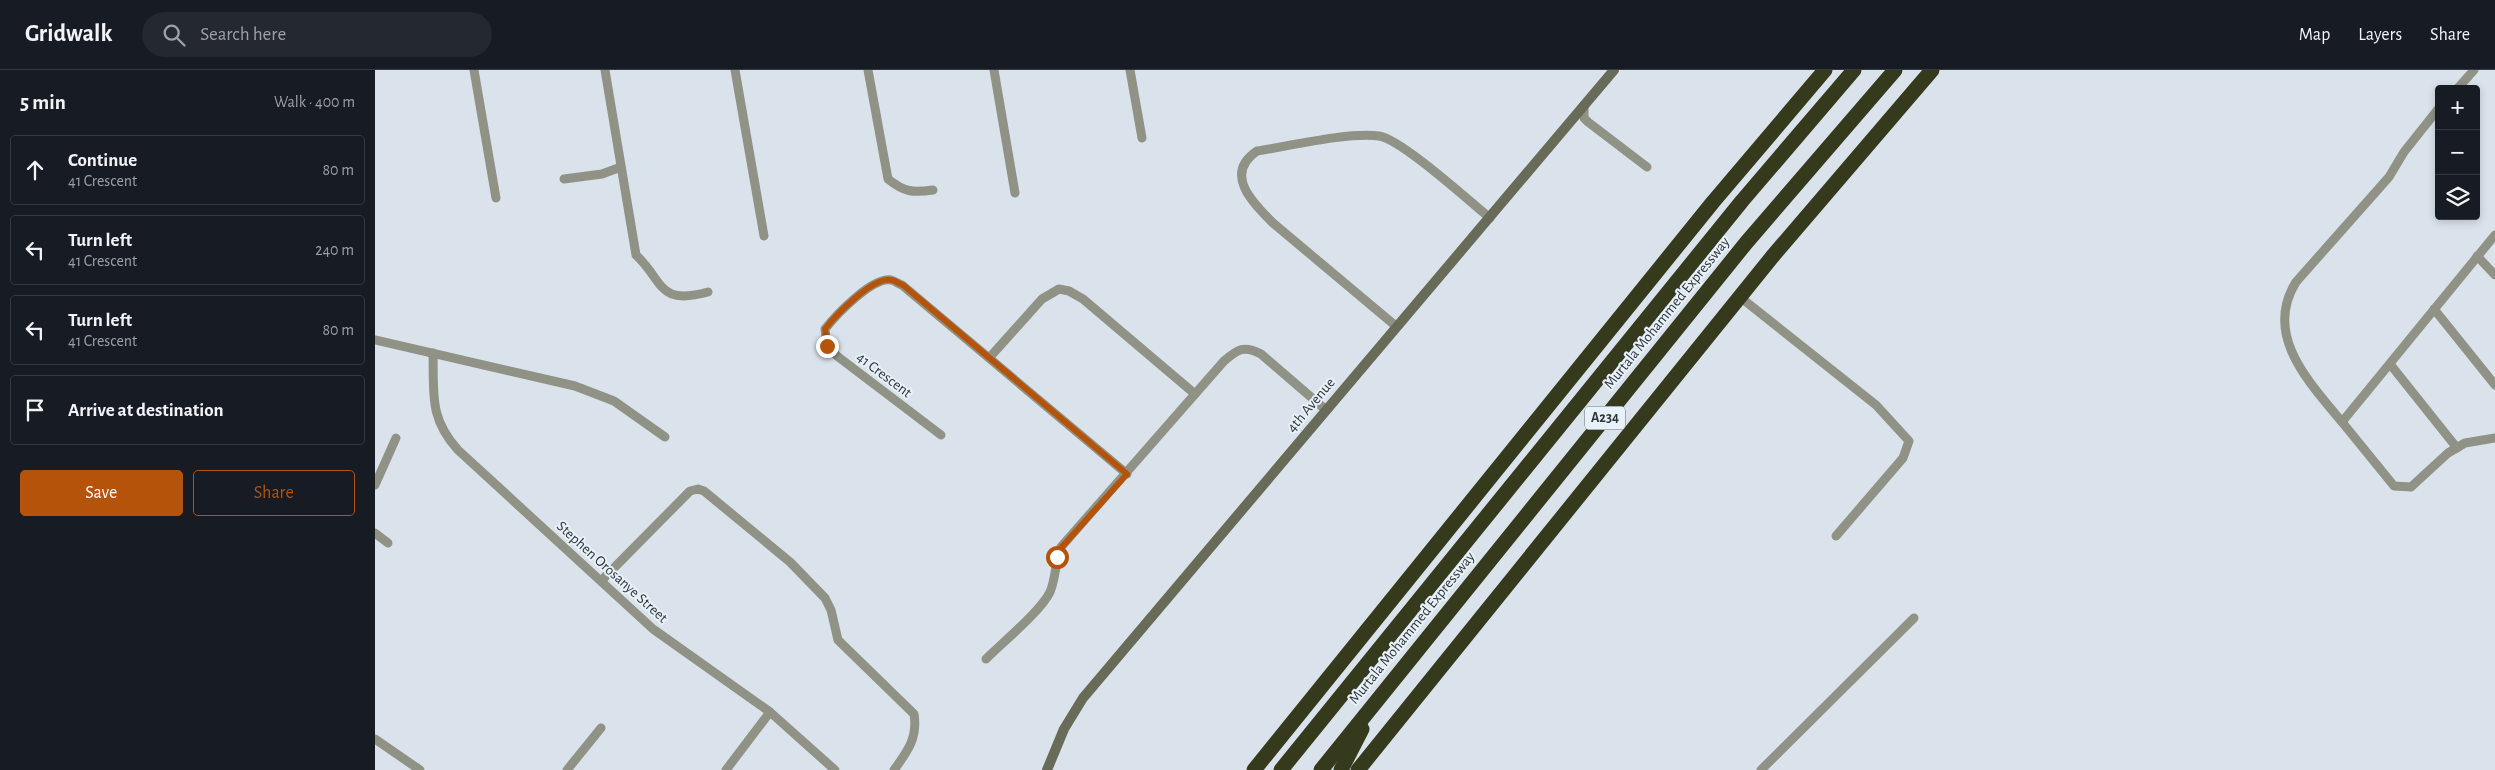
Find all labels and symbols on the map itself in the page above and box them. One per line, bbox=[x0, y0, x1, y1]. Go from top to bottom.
street label: Murtala Mohammed Expressway bbox=[1601, 234, 1733, 392]
route end bbox=[816, 335, 839, 358]
street label: 41 Crescent bbox=[854, 349, 915, 401]
street label: 4th Avenue bbox=[1284, 375, 1338, 435]
road number: A234 bbox=[1585, 406, 1625, 429]
street label: Stephen Orosanye Street bbox=[554, 518, 671, 626]
route start bbox=[1046, 546, 1069, 569]
street label: Murtala Mohammed Expressway bbox=[1346, 549, 1478, 707]

